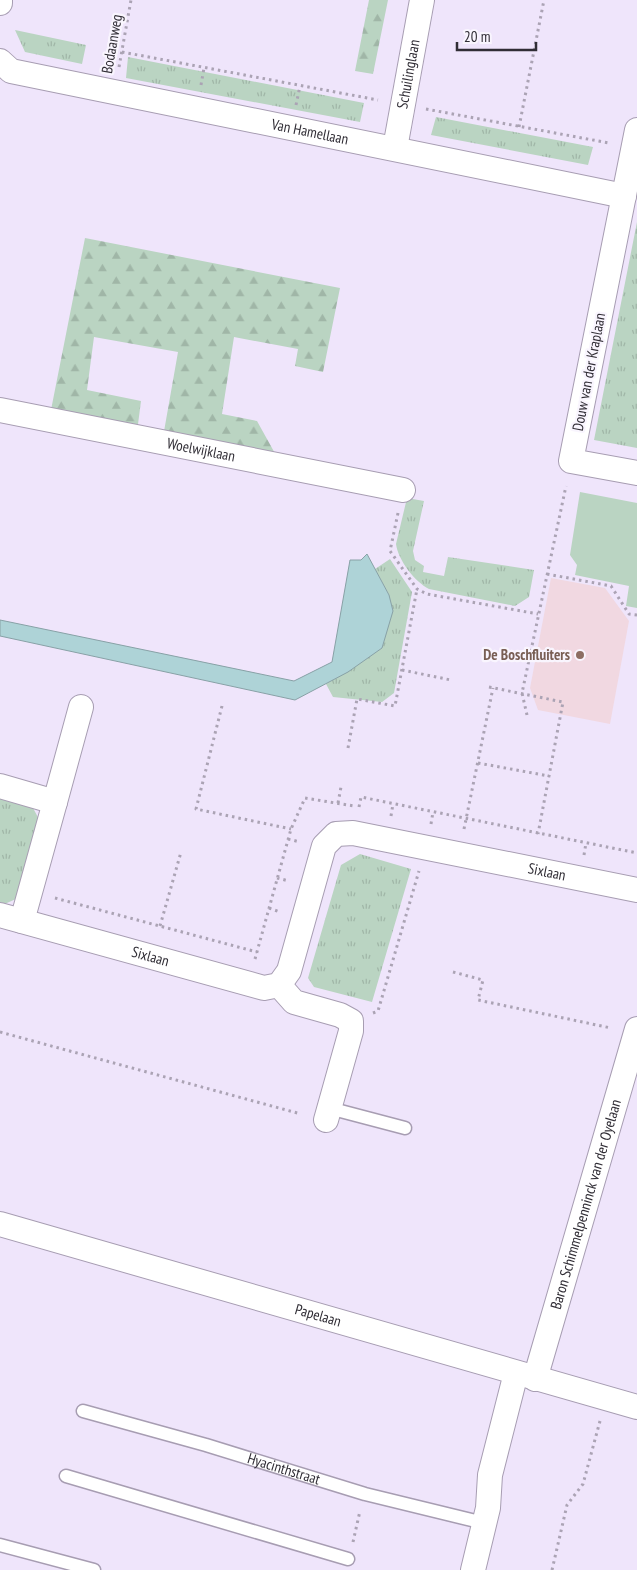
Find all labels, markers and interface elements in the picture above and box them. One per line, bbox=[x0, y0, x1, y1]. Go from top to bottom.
street label: Bodaanweg bbox=[97, 13, 126, 75]
scale bar bbox=[457, 20, 536, 52]
text: 20 m bbox=[464, 27, 490, 46]
street label: Schuilinglaan bbox=[392, 38, 424, 110]
street label: Van Hamellaan bbox=[269, 114, 350, 149]
street label: Douw van der Kraplaan bbox=[568, 311, 609, 433]
street label: Woelwijklaan bbox=[165, 433, 237, 465]
place label: De Boschfluiters bbox=[483, 645, 570, 664]
marker: De Boschfluiters bbox=[574, 649, 586, 661]
street label: Sixlaan bbox=[527, 858, 568, 884]
street label: Sixlaan bbox=[130, 942, 171, 970]
street label: Baron Schimmelpenninck van der Oyelaan bbox=[546, 1097, 625, 1311]
street label: Papelaan bbox=[293, 1299, 344, 1331]
street label: Hyacinthstraat bbox=[245, 1448, 323, 1489]

